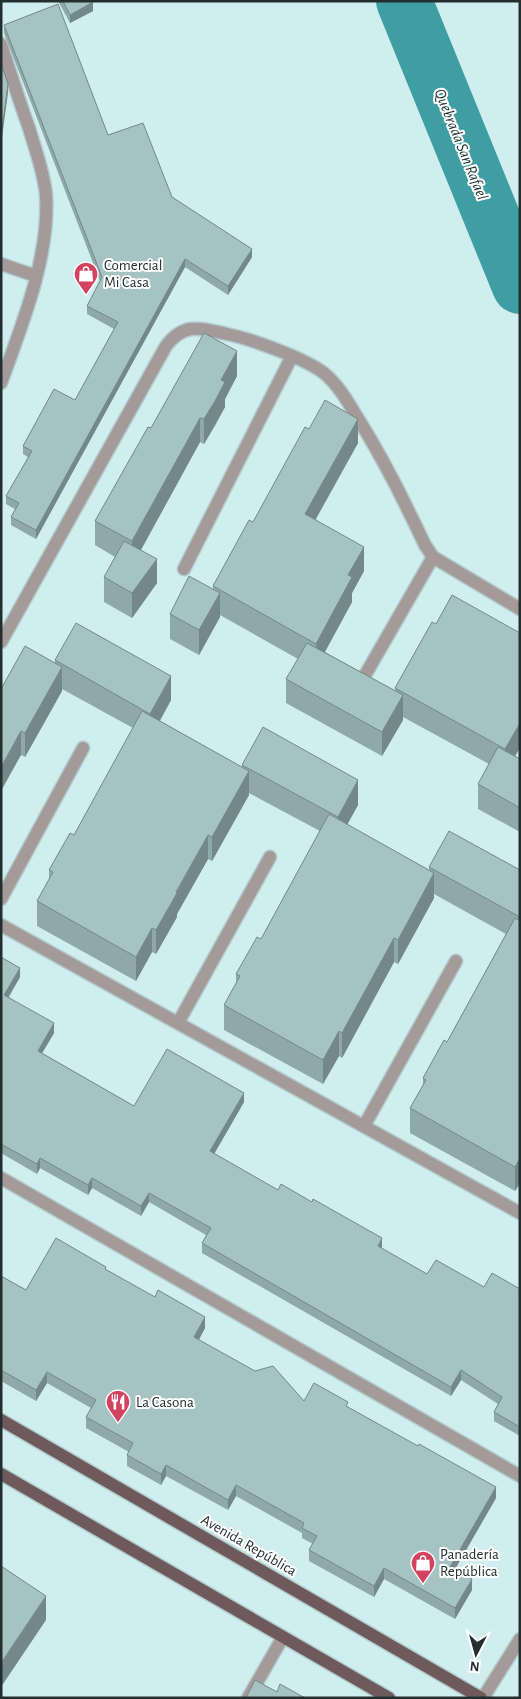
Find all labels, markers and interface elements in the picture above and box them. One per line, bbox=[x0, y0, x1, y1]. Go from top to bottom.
water label: Quebrada San Rafael bbox=[430, 86, 491, 203]
place label: Comercial Mi Casa bbox=[104, 258, 163, 290]
shop icon: Comercial Mi Casa bbox=[73, 261, 99, 295]
restaurant icon: La Casona bbox=[105, 1389, 131, 1423]
place label: La Casona bbox=[136, 1395, 194, 1410]
street label: Avenida República bbox=[198, 1512, 299, 1579]
place label: Panadería República bbox=[440, 1547, 499, 1579]
shop icon: Panadería República bbox=[410, 1550, 436, 1584]
north arrow bbox=[451, 1629, 501, 1679]
text: N bbox=[469, 1658, 480, 1673]

